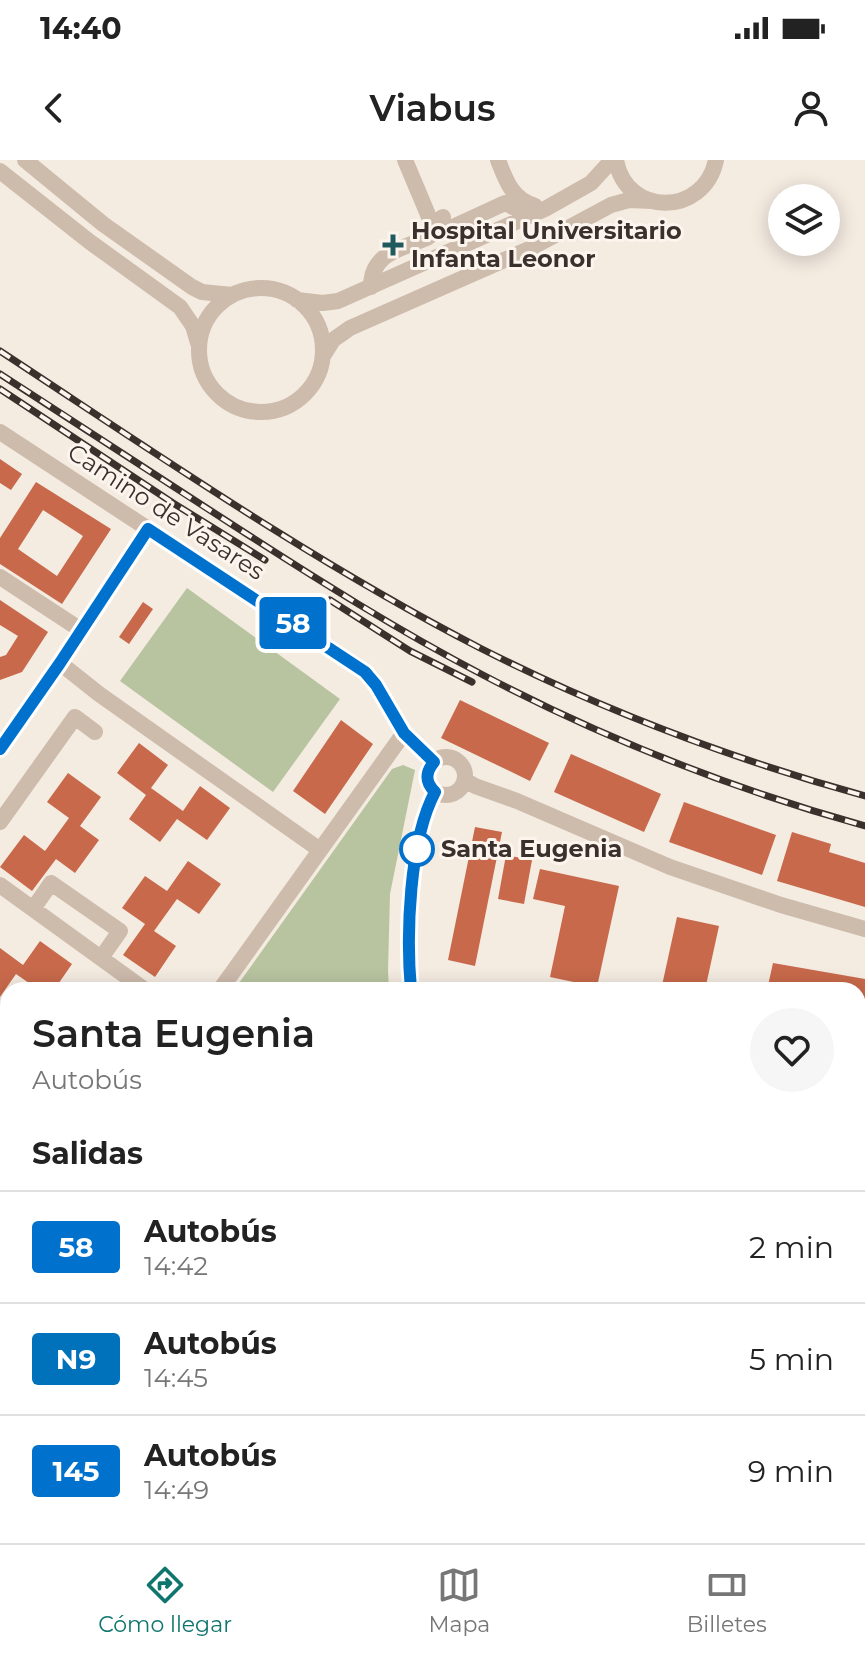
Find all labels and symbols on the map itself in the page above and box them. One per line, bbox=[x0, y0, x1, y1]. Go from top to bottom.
place label: Hospital Universitario Infanta Leonor bbox=[411, 216, 682, 273]
marker: Hospital Universitario Infanta Leonor bbox=[382, 234, 404, 256]
street label: Camino de Vasares bbox=[63, 437, 270, 586]
line badge: 58 bbox=[257, 597, 329, 649]
marker: Santa Eugenia bbox=[400, 832, 434, 866]
place label: Santa Eugenia bbox=[441, 834, 622, 863]

